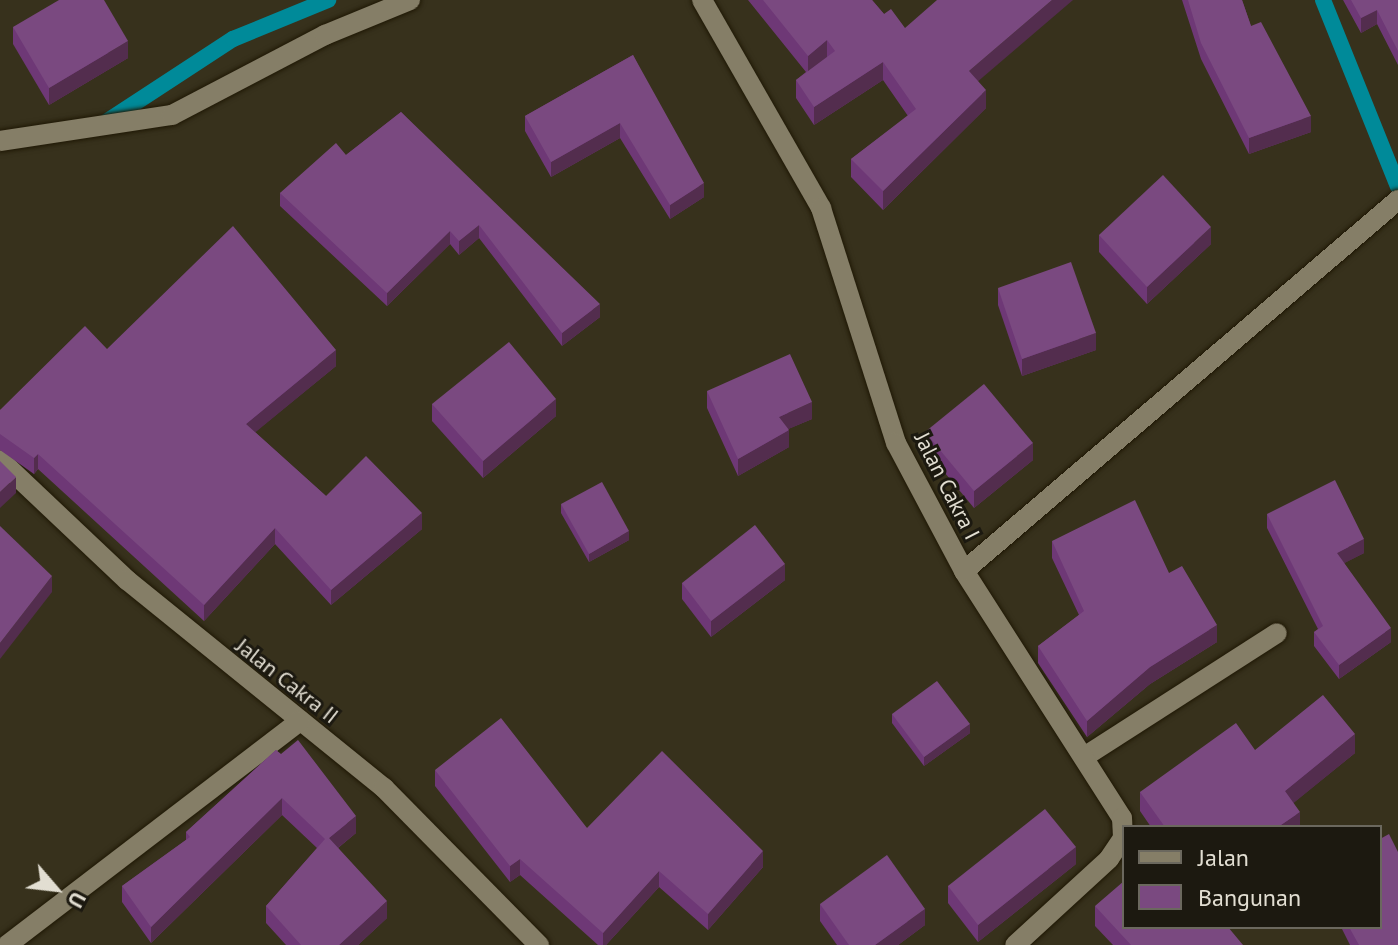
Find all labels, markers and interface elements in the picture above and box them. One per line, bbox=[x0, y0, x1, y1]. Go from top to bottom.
street label: Jalan Cakra I bbox=[909, 428, 985, 544]
street label: Jalan Cakra II bbox=[230, 633, 344, 729]
legend bbox=[1122, 825, 1382, 929]
text: Jalan bbox=[1198, 842, 1249, 873]
north arrow bbox=[16, 849, 96, 929]
text: Bangunan bbox=[1198, 882, 1301, 913]
text: U bbox=[62, 888, 93, 913]

